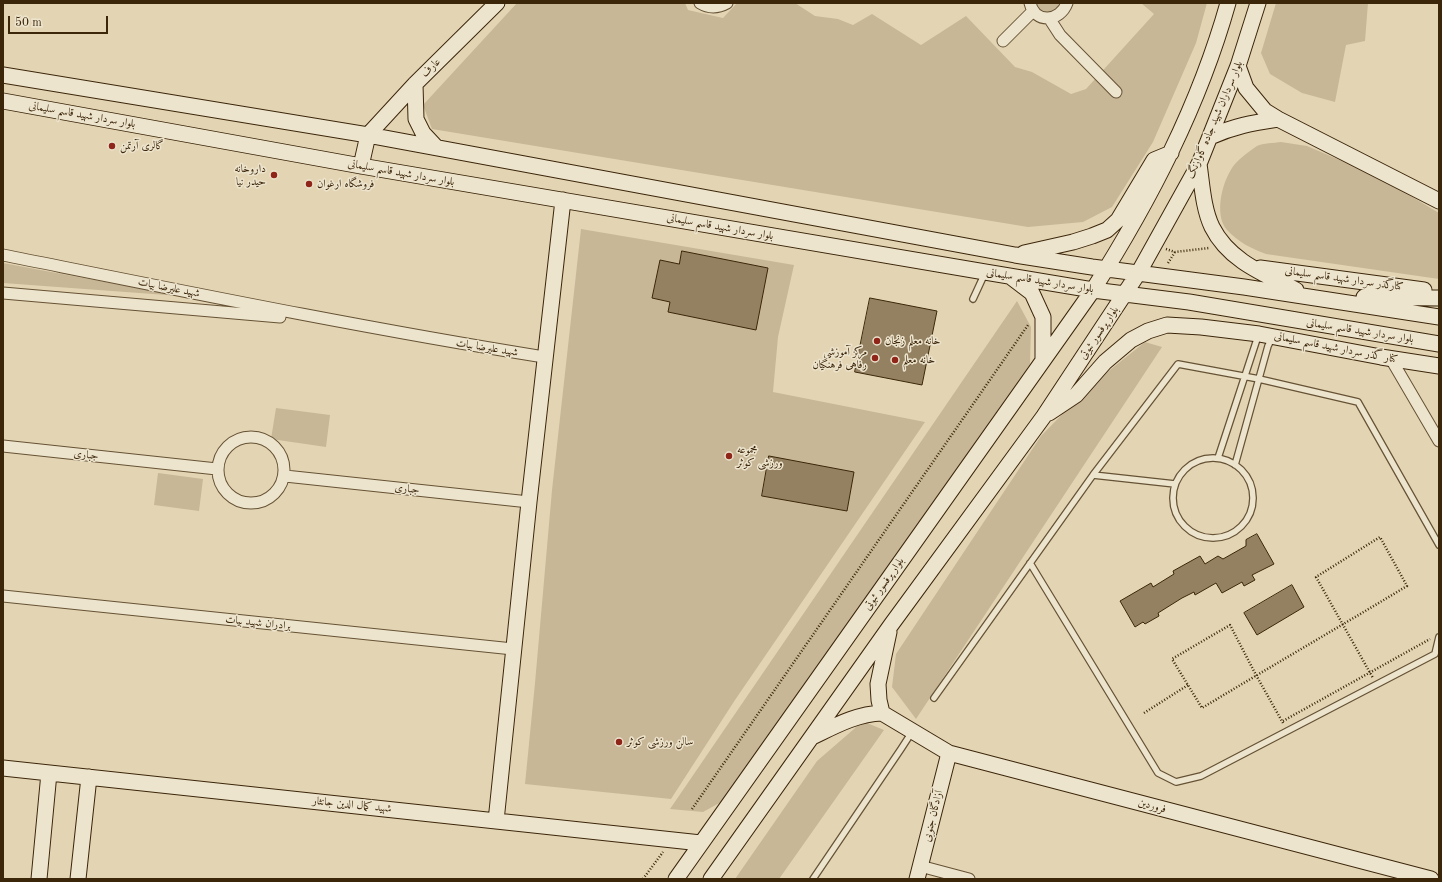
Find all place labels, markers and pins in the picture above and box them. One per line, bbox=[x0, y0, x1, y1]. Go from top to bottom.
place label: گالری آرتمن bbox=[120, 139, 164, 153]
marker: گالری آرتمن bbox=[107, 141, 117, 151]
place label: داروخانه حیدر نیا bbox=[234, 162, 266, 188]
marker: داروخانه حیدر نیا bbox=[269, 170, 279, 180]
place label: فروشگاه ارغوان bbox=[317, 177, 374, 191]
marker: فروشگاه ارغوان bbox=[304, 179, 314, 189]
place label: خانه معلم زنجان bbox=[885, 334, 940, 348]
marker: خانه معلم زنجان bbox=[872, 336, 882, 346]
place label: مرکز آموزشی رفاهی فرهنگیان bbox=[812, 345, 867, 371]
marker: مرکز آموزشی رفاهی فرهنگیان bbox=[870, 353, 880, 363]
place label: خانه معلم bbox=[903, 353, 935, 367]
marker: خانه معلم bbox=[890, 355, 900, 365]
place label: مجموعه ورزشی کوثر bbox=[737, 443, 783, 469]
marker: مجموعه ورزشی کوثر bbox=[724, 451, 734, 461]
place label: سالن ورزشی کوثر bbox=[627, 735, 693, 749]
marker: سالن ورزشی کوثر bbox=[614, 737, 624, 747]

